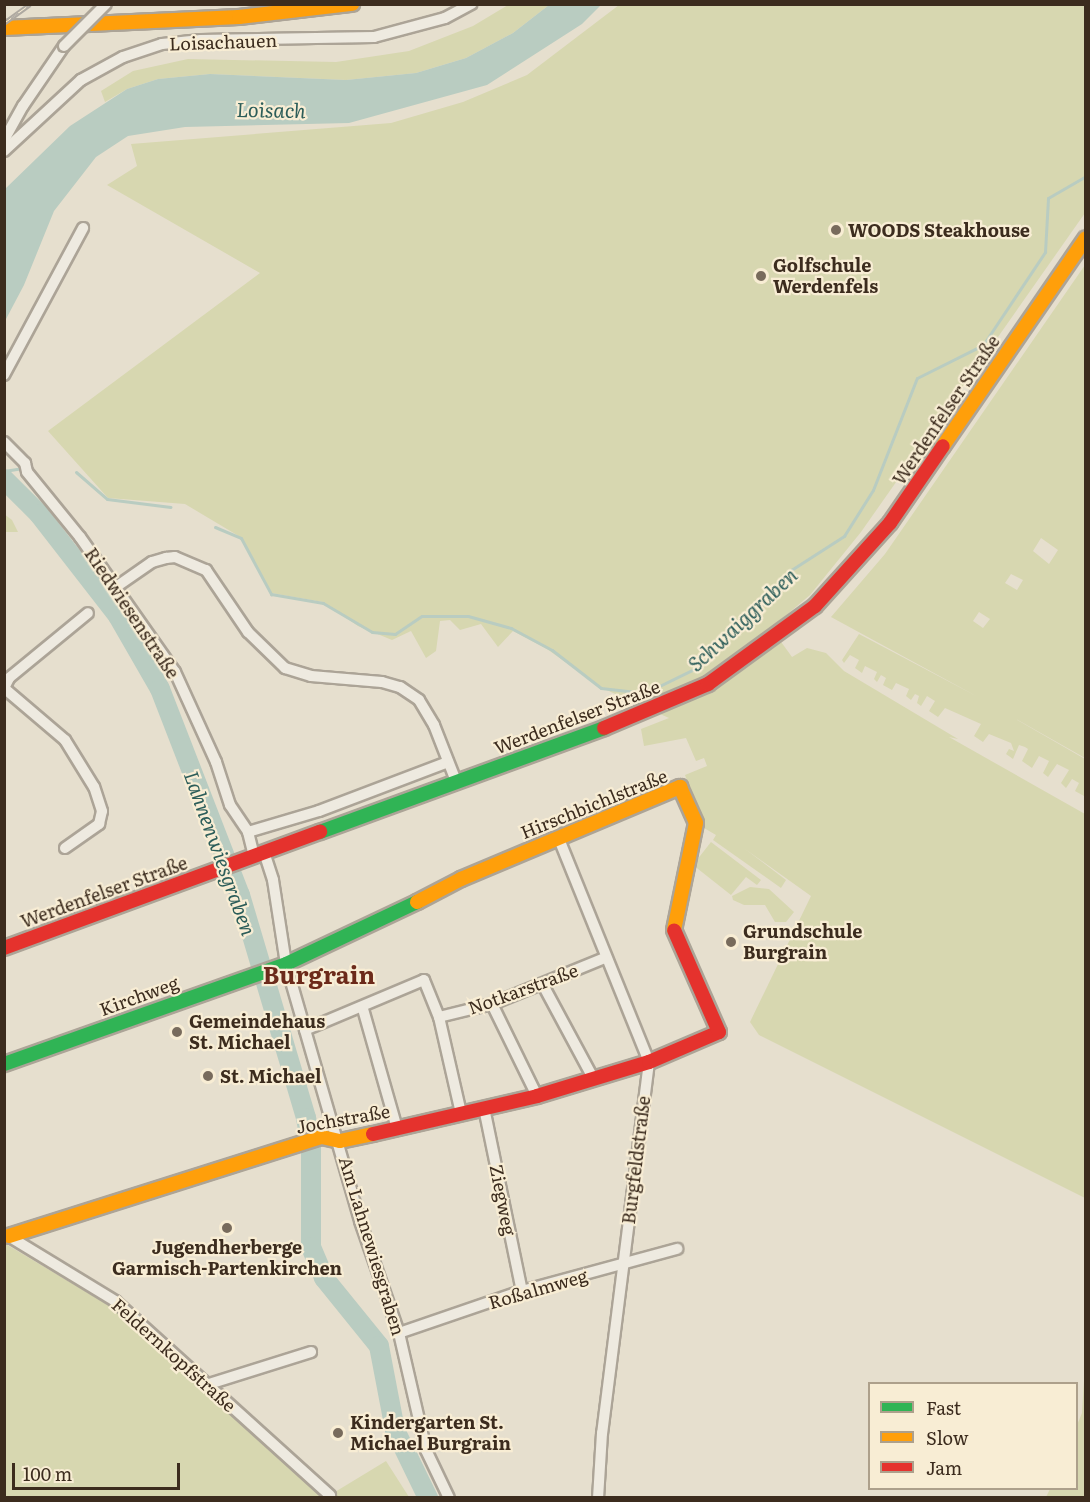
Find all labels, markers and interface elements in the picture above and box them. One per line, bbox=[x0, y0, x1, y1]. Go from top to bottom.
street label: Loisachauen bbox=[169, 29, 277, 55]
water label: Loisach bbox=[236, 96, 306, 122]
place label: WOODS Steakhouse bbox=[848, 219, 1030, 241]
marker: WOODS Steakhouse bbox=[829, 223, 843, 237]
place label: Golfschule Werdenfels bbox=[773, 255, 878, 298]
marker: Golfschule Werdenfels bbox=[754, 269, 768, 283]
street label: Werdenfelser Straße bbox=[888, 331, 1004, 489]
street label: Riedwiesenstraße bbox=[80, 543, 184, 683]
water label: Schwaiggraben bbox=[683, 562, 801, 676]
street label: Werdenfelser Straße bbox=[491, 675, 663, 759]
street label: Hirschbichlstraße bbox=[517, 765, 671, 843]
water label: Lahnenwiesgraben bbox=[180, 768, 262, 938]
street label: Werdenfelser Straße bbox=[18, 852, 190, 932]
place label: Grundschule Burgrain bbox=[743, 921, 863, 964]
marker: Grundschule Burgrain bbox=[724, 935, 738, 949]
street label: Notkarstraße bbox=[465, 959, 581, 1019]
district label: Burgrain bbox=[263, 960, 375, 988]
street label: Kirchweg bbox=[96, 972, 182, 1020]
place label: Gemeindehaus St. Michael bbox=[189, 1011, 325, 1054]
marker: Gemeindehaus St. Michael bbox=[170, 1025, 184, 1039]
place label: St. Michael bbox=[220, 1065, 322, 1087]
marker: St. Michael bbox=[201, 1069, 215, 1083]
street label: Burgfeldstraße bbox=[617, 1095, 655, 1225]
street label: Jochstraße bbox=[294, 1100, 392, 1138]
street label: Am Lahnewiesgraben bbox=[334, 1154, 410, 1338]
street label: Ziegweg bbox=[486, 1163, 520, 1237]
marker: Jugendherberge Garmisch-Partenkirchen bbox=[220, 1221, 234, 1235]
place label: Jugendherberge Garmisch-Partenkirchen bbox=[112, 1237, 342, 1280]
street label: Roßalmweg bbox=[486, 1265, 590, 1313]
street label: Feldernkopfstraße bbox=[108, 1294, 240, 1416]
legend bbox=[868, 1382, 1078, 1490]
text: Fast bbox=[926, 1394, 961, 1421]
place label: Kindergarten St. Michael Burgrain bbox=[350, 1412, 511, 1454]
text: Slow bbox=[926, 1424, 968, 1451]
marker: Kindergarten St. Michael Burgrain bbox=[331, 1426, 345, 1440]
scale bar bbox=[15, 1451, 183, 1489]
text: Jam bbox=[926, 1454, 962, 1481]
text: 100 m bbox=[23, 1460, 72, 1487]

